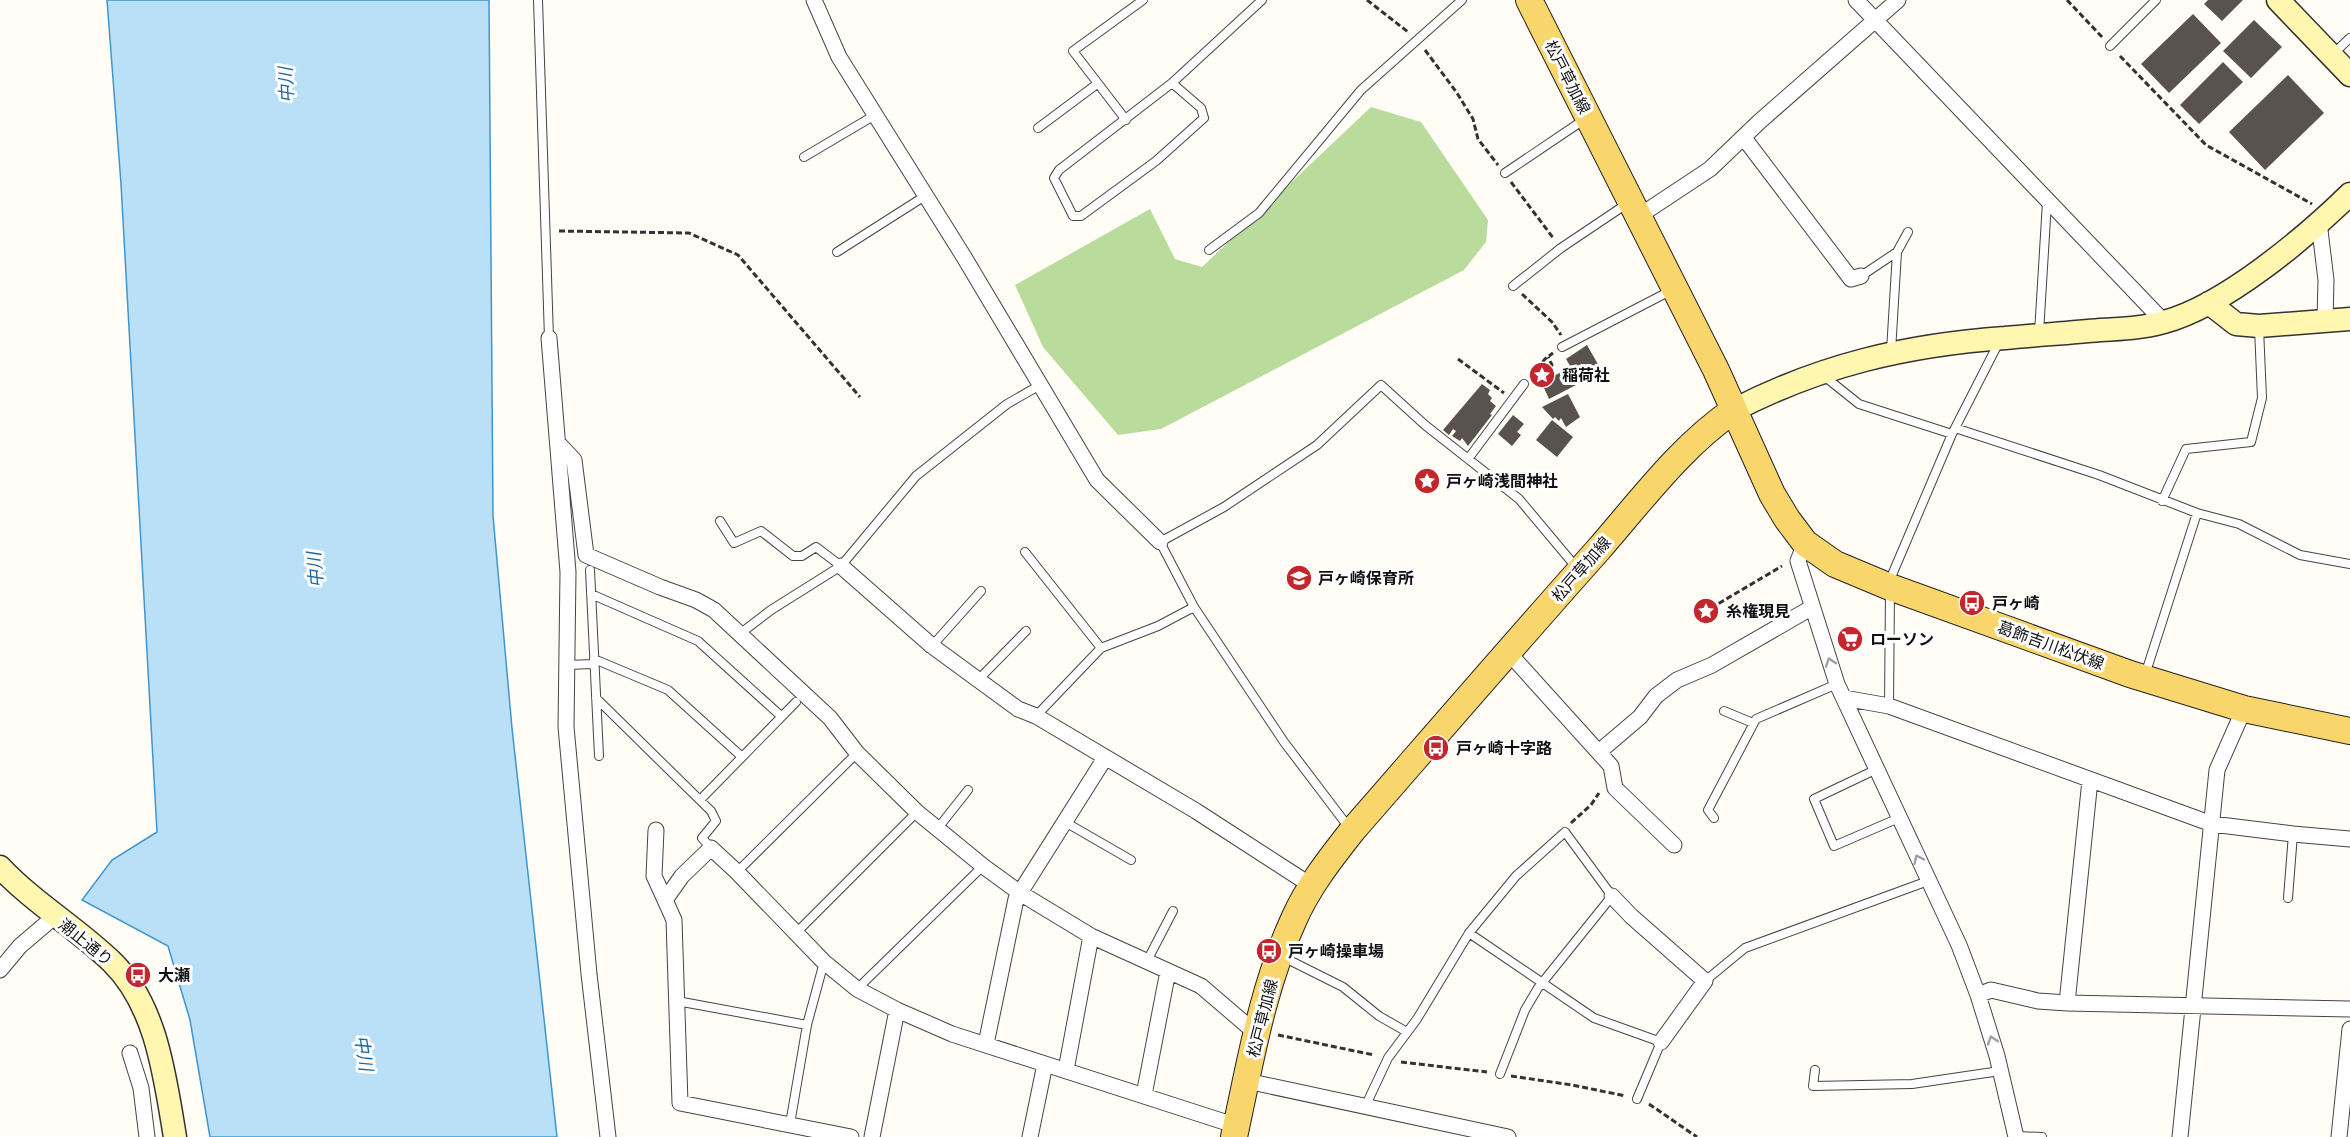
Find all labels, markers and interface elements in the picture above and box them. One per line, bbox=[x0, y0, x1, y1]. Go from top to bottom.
street label: 松戸草加線 bbox=[1540, 36, 1596, 118]
water label: 中川 bbox=[272, 64, 299, 104]
place icon: 稲荷社 bbox=[1527, 360, 1557, 390]
place label: 稲荷社 bbox=[1562, 364, 1610, 386]
place icon: 戸ヶ崎浅間神社 bbox=[1412, 466, 1442, 496]
place label: 戸ヶ崎浅間神社 bbox=[1446, 470, 1558, 492]
street label: 松戸草加線 bbox=[1546, 532, 1616, 606]
water label: 中川 bbox=[301, 549, 329, 589]
school or university icon: 戸ヶ崎保育所 bbox=[1284, 563, 1314, 593]
place label: 戸ヶ崎保育所 bbox=[1318, 567, 1414, 589]
bus stop icon: 戸ヶ崎 bbox=[1957, 588, 1987, 618]
place label: 戸ヶ崎 bbox=[1992, 592, 2040, 614]
place icon: 糸権現見 bbox=[1691, 596, 1721, 626]
place label: 糸権現見 bbox=[1726, 600, 1790, 622]
street label: 葛飾吉川松伏線 bbox=[1995, 616, 2107, 674]
supermarket icon: ローソン bbox=[1835, 624, 1865, 654]
place label: ローソン bbox=[1870, 628, 1934, 650]
one-way arrow bbox=[1825, 657, 1837, 668]
bus stop icon: 戸ヶ崎十字路 bbox=[1421, 733, 1451, 763]
place label: 戸ヶ崎十字路 bbox=[1456, 737, 1552, 759]
one-way arrow bbox=[1914, 855, 1926, 866]
street label: 潮止通り bbox=[54, 913, 118, 971]
bus stop icon: 戸ヶ崎操車場 bbox=[1254, 936, 1284, 966]
place label: 戸ヶ崎操車場 bbox=[1288, 940, 1384, 962]
bus stop icon: 大瀬 bbox=[123, 960, 153, 990]
place label: 大瀬 bbox=[158, 964, 190, 986]
street label: 松戸草加線 bbox=[1242, 977, 1282, 1059]
water label: 中川 bbox=[349, 1033, 379, 1075]
one-way arrow bbox=[1986, 1035, 1999, 1046]

